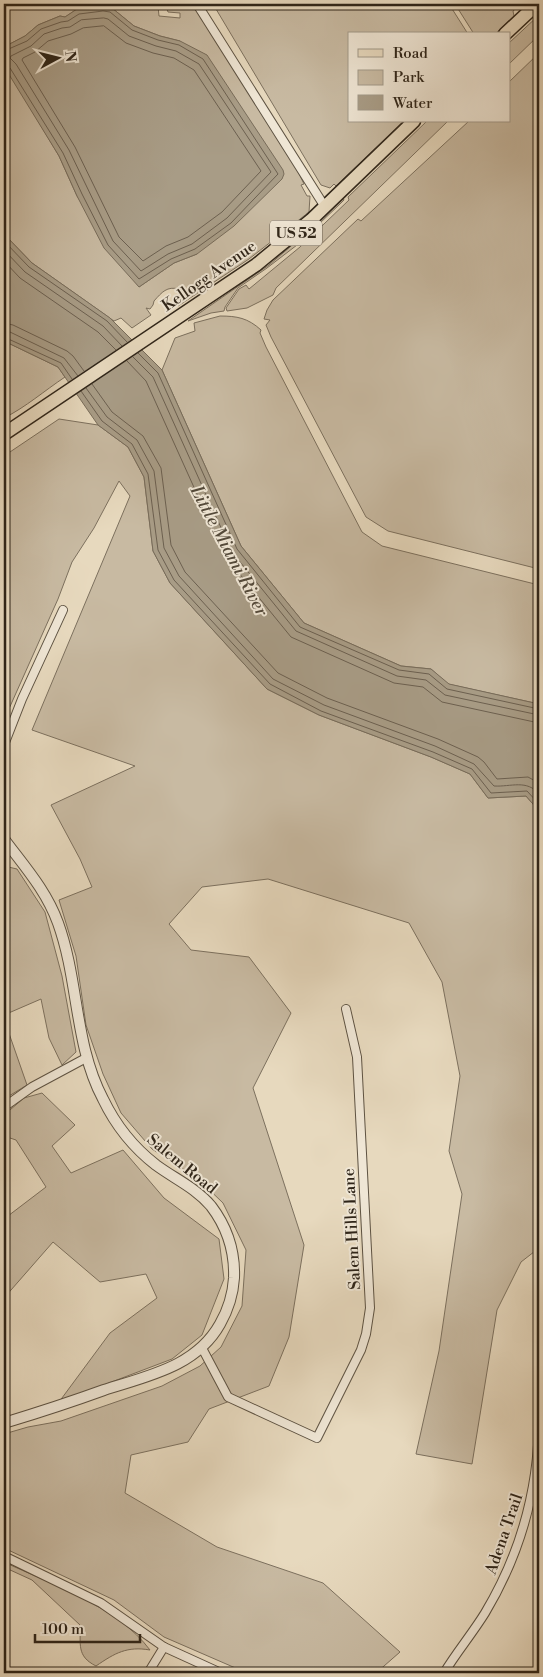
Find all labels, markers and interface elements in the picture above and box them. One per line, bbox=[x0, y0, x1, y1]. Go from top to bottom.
north arrow bbox=[32, 32, 82, 82]
legend bbox=[348, 32, 510, 122]
text: Road bbox=[393, 44, 428, 63]
text: N bbox=[60, 50, 80, 63]
text: Park bbox=[393, 68, 425, 87]
text: Water bbox=[392, 94, 433, 113]
road number: US 52 bbox=[270, 220, 322, 246]
street label: Kellogg Avenue bbox=[158, 236, 260, 316]
water label: Little Miami River bbox=[184, 481, 273, 621]
street label: Salem Road bbox=[143, 1130, 221, 1198]
street label: Salem Hills Lane bbox=[339, 1168, 365, 1290]
street label: Adena Trail bbox=[480, 1491, 527, 1578]
scale bar bbox=[35, 1612, 140, 1644]
text: 100 m bbox=[42, 1620, 84, 1639]

